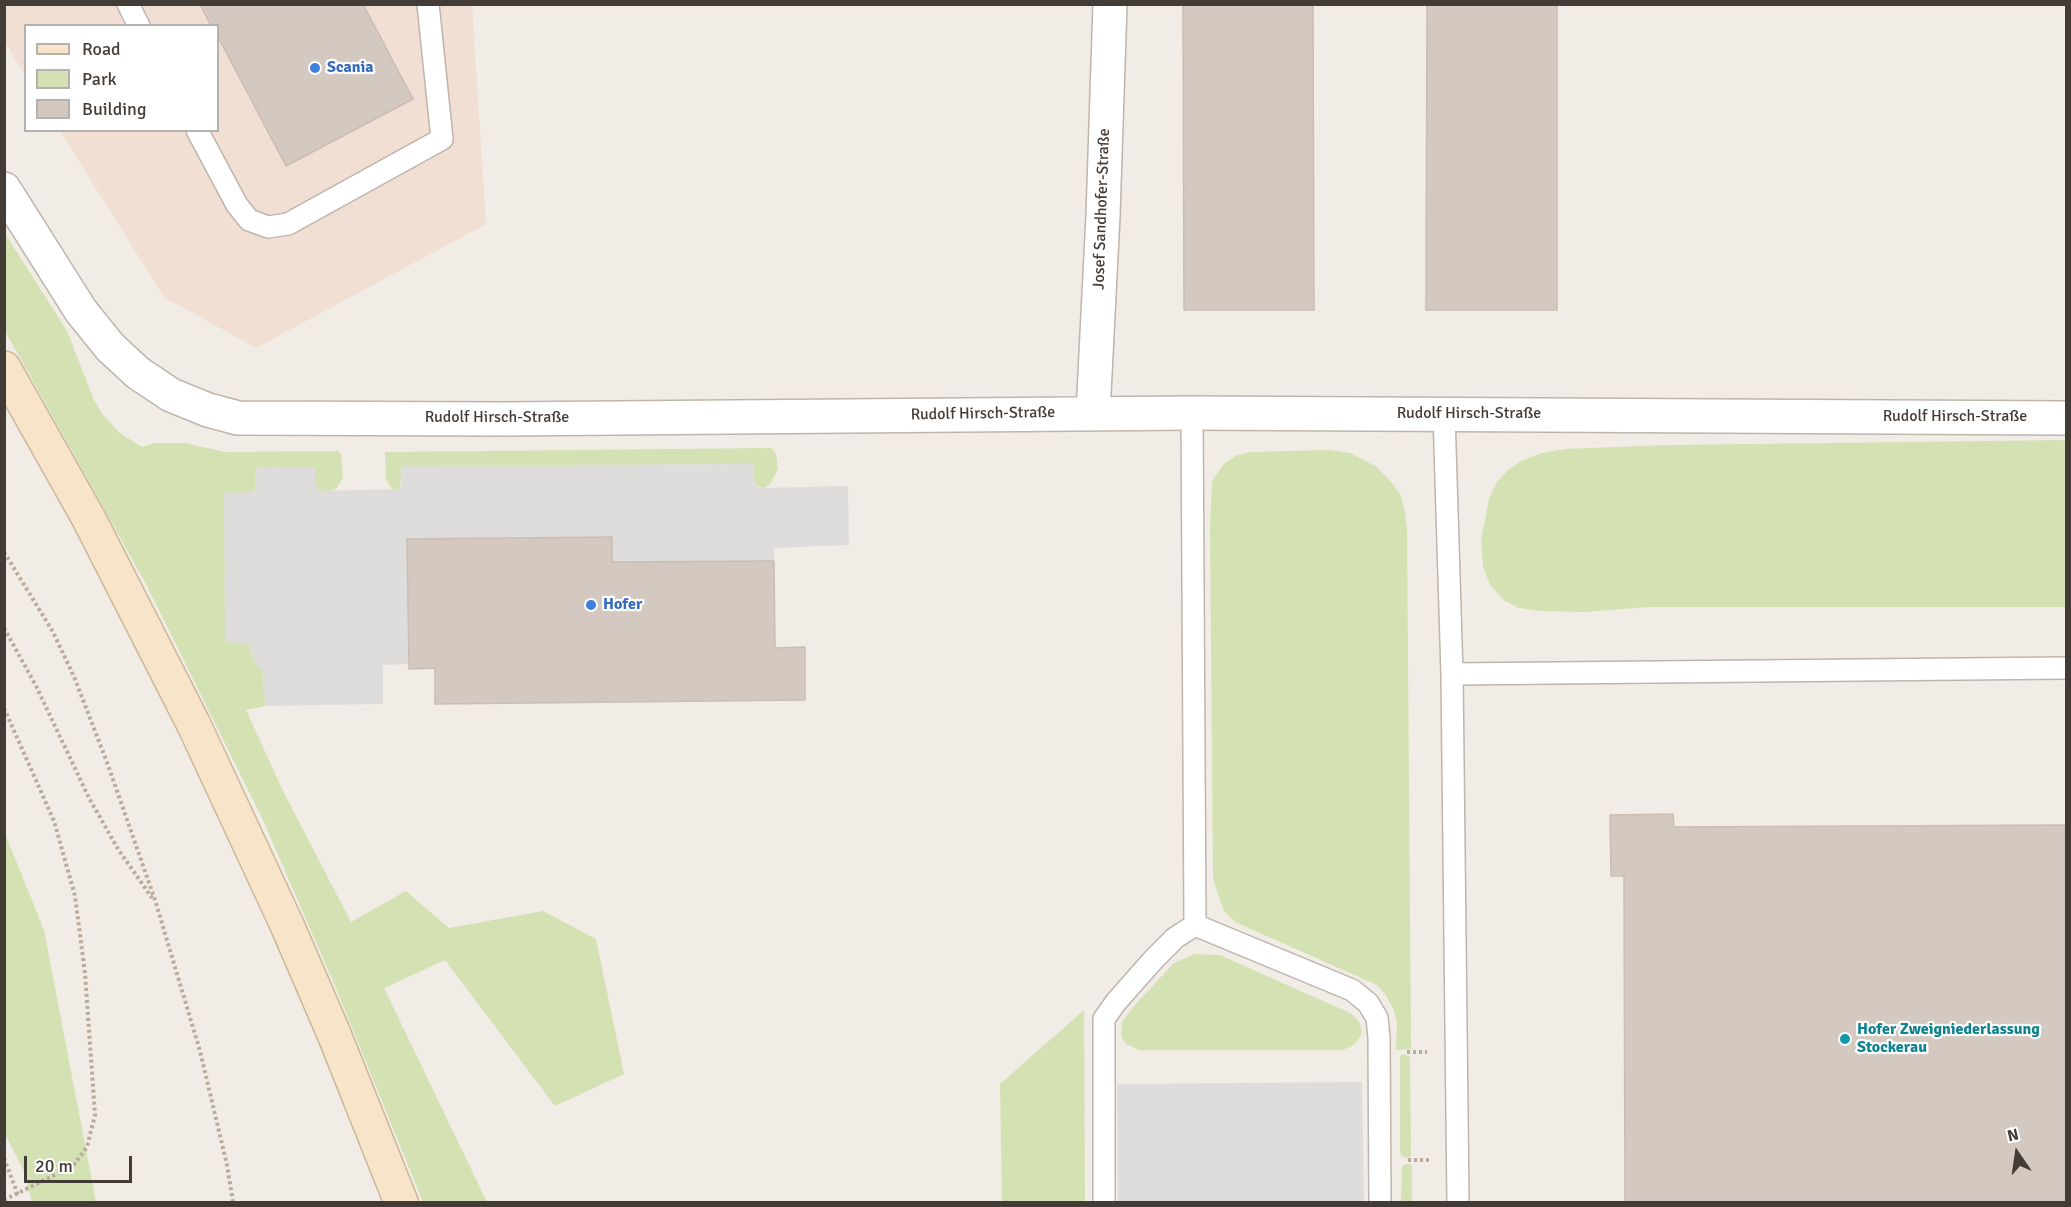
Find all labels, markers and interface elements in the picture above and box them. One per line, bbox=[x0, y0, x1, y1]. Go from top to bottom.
legend bbox=[24, 24, 219, 132]
text: Road bbox=[82, 38, 121, 60]
place label: Scania bbox=[327, 58, 373, 78]
marker: Scania bbox=[308, 61, 322, 75]
text: Park bbox=[82, 68, 117, 90]
text: Building bbox=[82, 98, 146, 120]
street label: Josef Sandhofer-Straße bbox=[1090, 128, 1114, 290]
street label: Rudolf Hirsch-Straße bbox=[911, 403, 1055, 425]
street label: Rudolf Hirsch-Straße bbox=[1397, 404, 1541, 424]
street label: Rudolf Hirsch-Straße bbox=[1883, 407, 2027, 427]
street label: Rudolf Hirsch-Straße bbox=[425, 408, 569, 428]
place label: Hofer bbox=[603, 595, 642, 615]
marker: Hofer bbox=[584, 598, 598, 612]
place label: Hofer Zweigniederlassung Stockerau bbox=[1857, 1020, 2040, 1058]
marker: Hofer Zweigniederlassung Stockerau bbox=[1838, 1032, 1852, 1046]
north arrow bbox=[1987, 1123, 2047, 1183]
text: N bbox=[2005, 1124, 2021, 1146]
scale bar bbox=[27, 1144, 135, 1182]
text: 20 m bbox=[35, 1155, 73, 1177]

